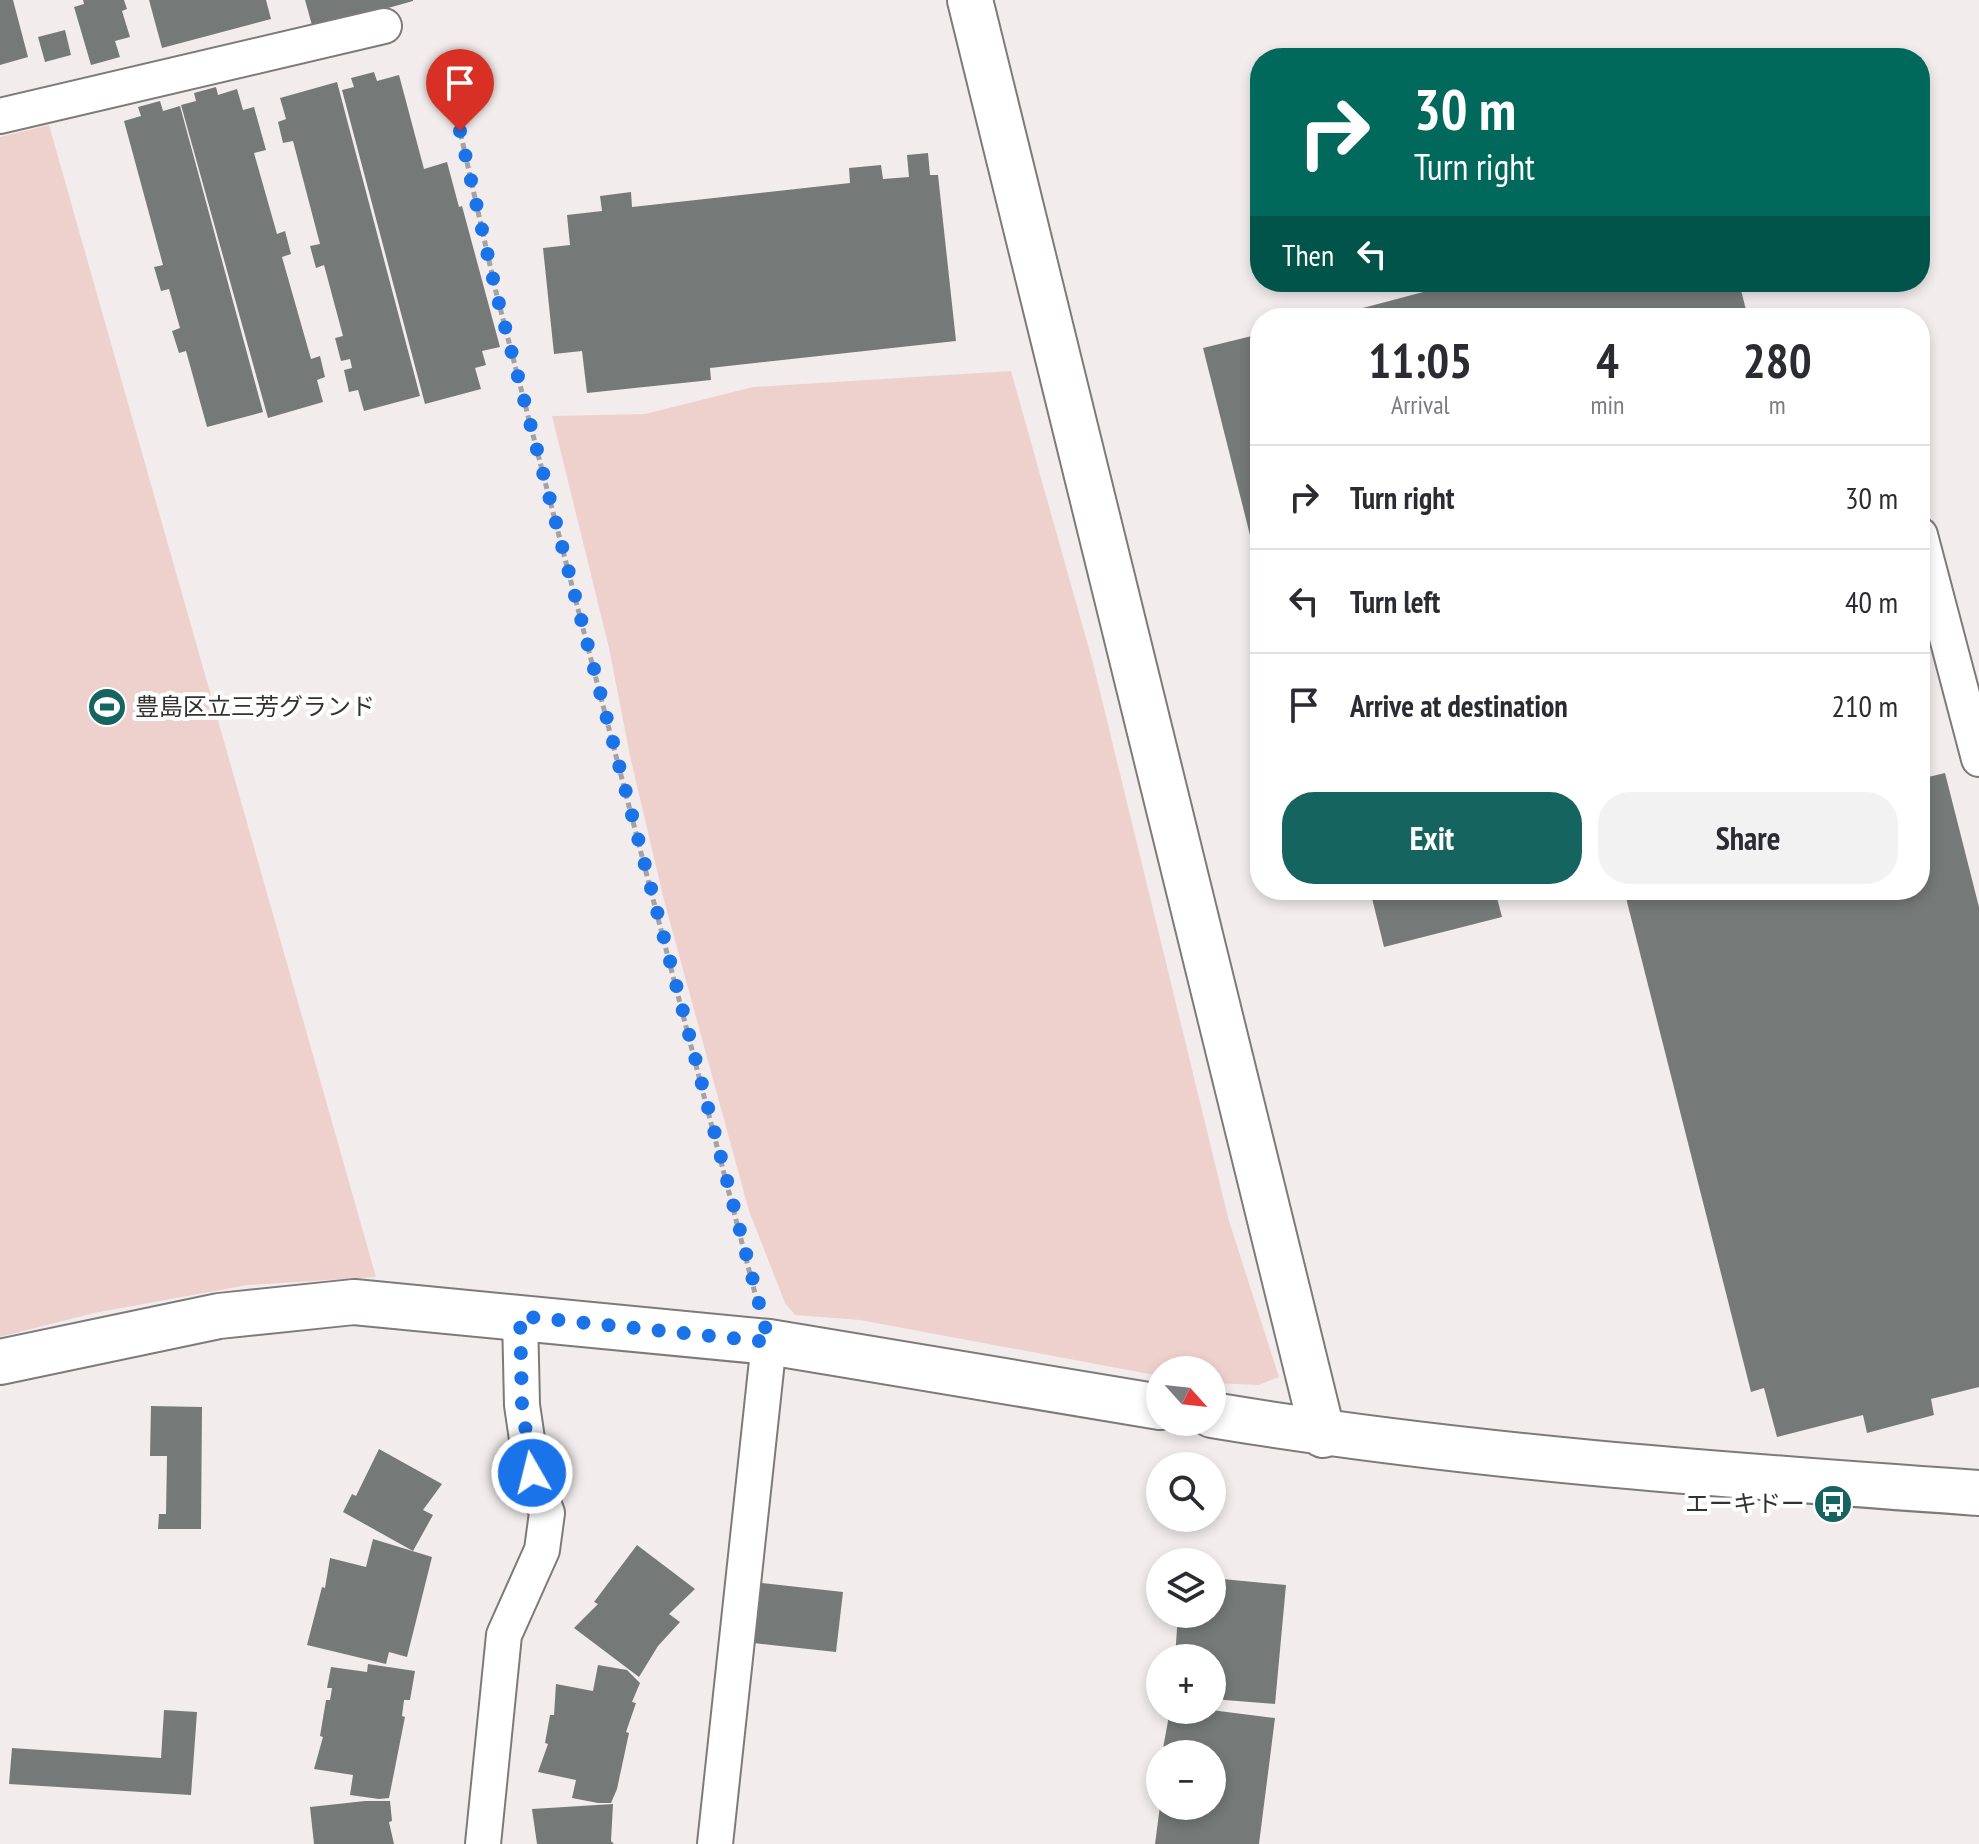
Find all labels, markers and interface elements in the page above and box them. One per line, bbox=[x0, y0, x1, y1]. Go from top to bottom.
pin bbox=[426, 49, 494, 131]
icon: arrive bbox=[438, 61, 482, 105]
text: 30 m bbox=[1414, 73, 1516, 145]
icon: right bbox=[1282, 80, 1386, 184]
text: Turn right bbox=[1414, 143, 1535, 190]
icon: left bbox=[1350, 232, 1394, 276]
text: Then bbox=[1282, 235, 1334, 274]
text: 11:05 bbox=[1368, 329, 1472, 391]
text: 4 bbox=[1596, 329, 1619, 391]
text: 280 bbox=[1743, 329, 1812, 391]
text: Arrival bbox=[1391, 388, 1450, 421]
text: min bbox=[1590, 388, 1624, 421]
text: m bbox=[1769, 388, 1786, 421]
icon: right bbox=[1282, 475, 1326, 519]
text: Turn right bbox=[1350, 478, 1454, 517]
text: 30 m bbox=[1845, 478, 1898, 517]
icon: left bbox=[1282, 579, 1326, 623]
text: Turn left bbox=[1350, 582, 1440, 621]
text: 40 m bbox=[1845, 582, 1898, 621]
icon: arrive bbox=[1282, 683, 1326, 727]
sports icon: 豊島区立三芳グランド bbox=[86, 686, 128, 728]
text: Arrive at destination bbox=[1350, 686, 1568, 725]
text: 210 m bbox=[1832, 686, 1898, 725]
place label: 豊島区立三芳グランド bbox=[135, 691, 375, 722]
button: Exit bbox=[1282, 792, 1582, 884]
button: Share bbox=[1598, 792, 1898, 884]
north arrow bbox=[1146, 1356, 1226, 1436]
map controls bbox=[1146, 1356, 1226, 1820]
position arrow bbox=[490, 1431, 574, 1515]
button: search bbox=[1146, 1452, 1226, 1532]
bus stop icon: エーキドー bbox=[1812, 1483, 1854, 1525]
place label: エーキドー bbox=[1685, 1488, 1805, 1519]
button: layers bbox=[1146, 1548, 1226, 1628]
button: + bbox=[1146, 1644, 1226, 1724]
button: − bbox=[1146, 1740, 1226, 1820]

